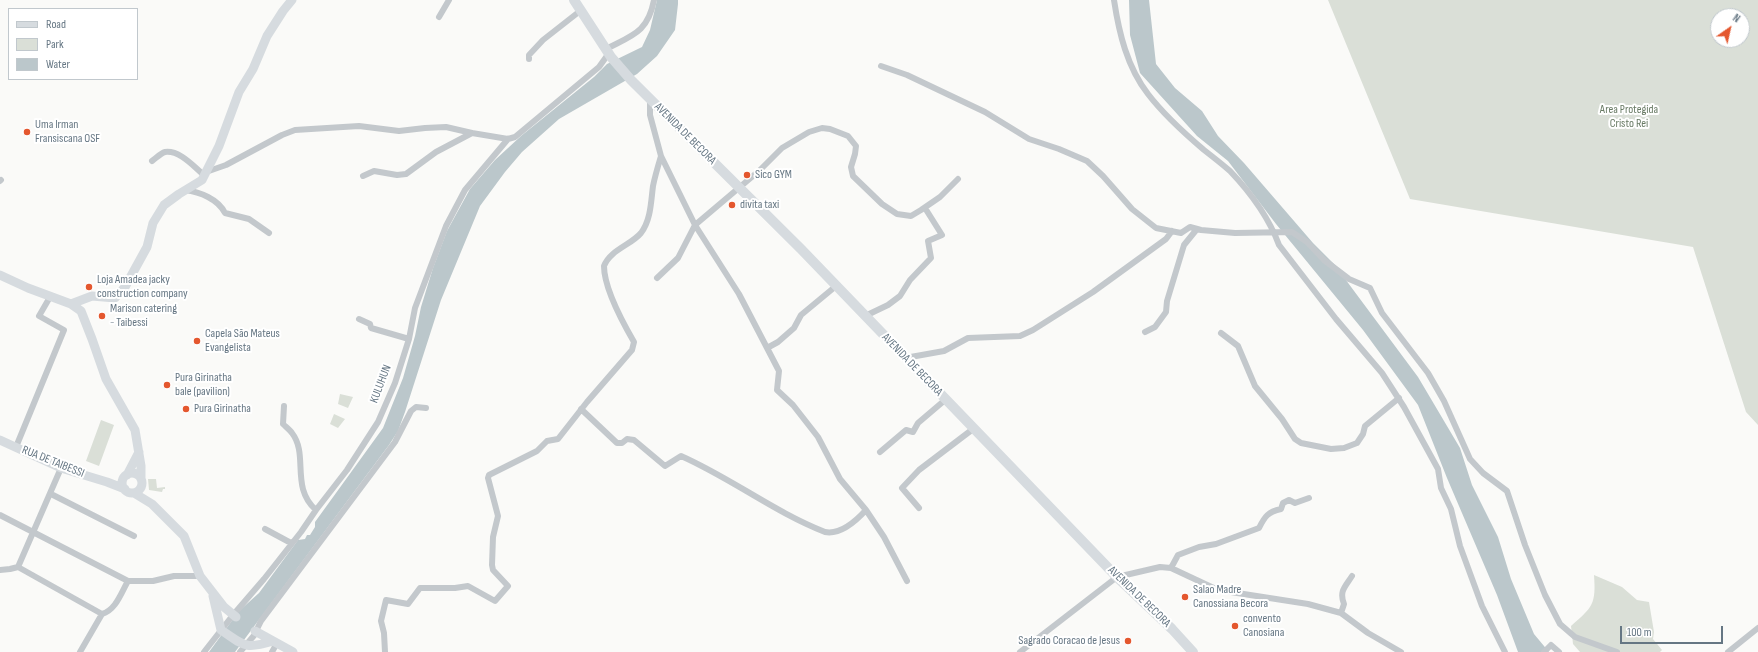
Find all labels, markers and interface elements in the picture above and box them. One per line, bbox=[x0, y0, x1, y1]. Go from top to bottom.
legend bbox=[8, 8, 138, 80]
north arrow bbox=[1710, 8, 1750, 48]
text: N bbox=[1730, 11, 1743, 25]
text: Road bbox=[46, 17, 66, 32]
text: Park bbox=[46, 37, 64, 52]
text: Water bbox=[46, 57, 70, 72]
street label: AVENIDA DE BECORA bbox=[651, 100, 719, 168]
park label: Area Protegida Cristo Rei bbox=[1600, 103, 1658, 131]
place label: Uma Irman Fransiscana OSF bbox=[35, 118, 100, 146]
marker: Uma Irman Fransiscana OSF bbox=[22, 127, 32, 137]
place label: Sico GYM bbox=[755, 168, 792, 182]
marker: Sico GYM bbox=[742, 170, 752, 180]
place label: divita taxi bbox=[740, 198, 779, 212]
marker: divita taxi bbox=[727, 200, 737, 210]
place label: Loja Amadea jacky construction company bbox=[97, 273, 188, 301]
marker: Loja Amadea jacky construction company bbox=[84, 282, 94, 292]
place label: Marison catering - Taibessi bbox=[110, 302, 177, 330]
marker: Marison catering - Taibessi bbox=[97, 311, 107, 321]
place label: Capela São Mateus Evangelista bbox=[205, 327, 280, 355]
street label: AVENIDA DE BECORA bbox=[878, 331, 946, 399]
marker: Capela São Mateus Evangelista bbox=[192, 336, 202, 346]
street label: KULUHUN bbox=[367, 363, 395, 405]
place label: Pura Girinatha bale (pavilion) bbox=[175, 371, 232, 399]
marker: Pura Girinatha bale (pavilion) bbox=[162, 380, 172, 390]
place label: Pura Girinatha bbox=[194, 402, 251, 416]
marker: Pura Girinatha bbox=[181, 404, 191, 414]
street label: RUA DE TAIBESSI bbox=[20, 443, 86, 481]
street label: AVENIDA DE BECORA bbox=[1105, 563, 1173, 631]
place label: Salao Madre Canossiana Becora bbox=[1193, 583, 1268, 611]
marker: Salao Madre Canossiana Becora bbox=[1180, 592, 1190, 602]
place label: convento Canosiana bbox=[1243, 612, 1284, 640]
scale bar bbox=[1622, 618, 1725, 644]
marker: convento Canosiana bbox=[1230, 621, 1240, 631]
text: 100 m bbox=[1627, 625, 1652, 640]
place label: Sagrado Coracao de Jesus bbox=[1018, 634, 1120, 648]
marker: Sagrado Coracao de Jesus bbox=[1123, 636, 1133, 646]

